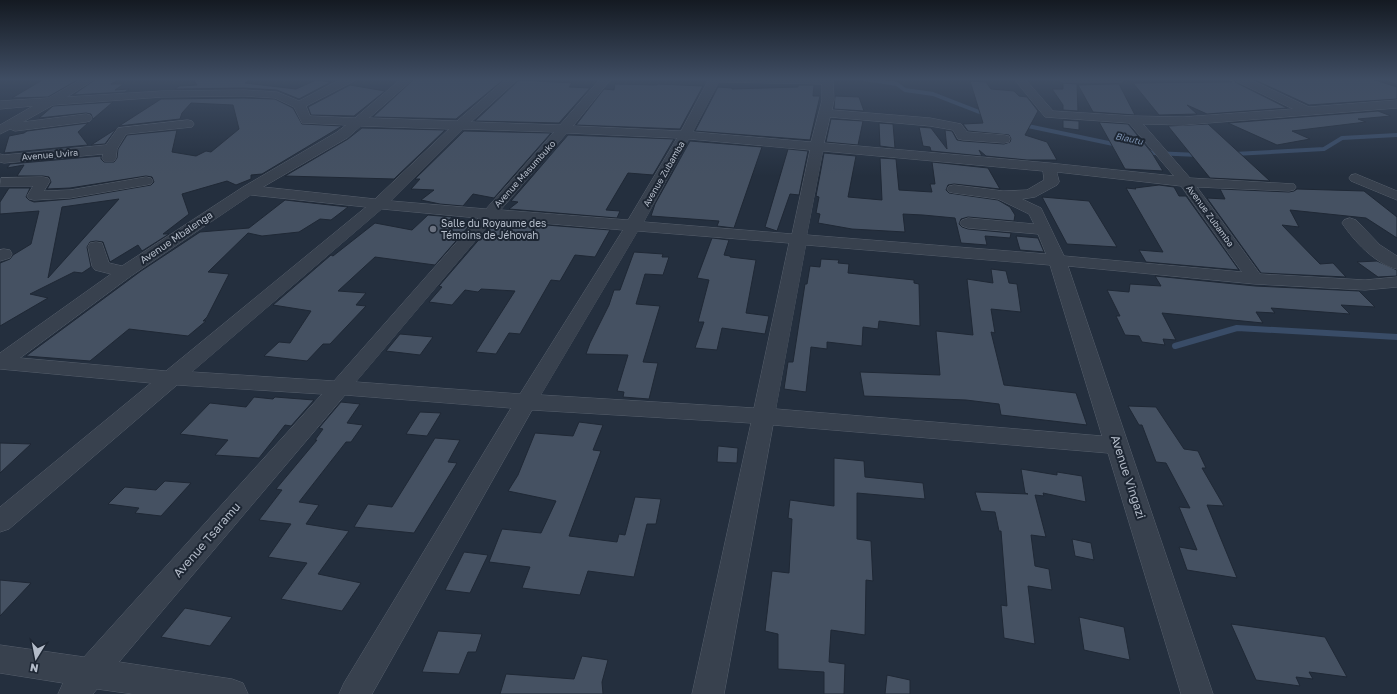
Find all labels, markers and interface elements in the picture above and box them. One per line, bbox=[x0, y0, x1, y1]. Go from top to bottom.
water label: Biautu bbox=[1114, 130, 1144, 147]
street label: Avenue Masumbuko bbox=[492, 138, 558, 209]
street label: Avenue Zubamba bbox=[640, 139, 687, 208]
street label: Avenue Uvira bbox=[21, 147, 79, 162]
street label: Avenue Zubamba bbox=[1184, 183, 1237, 249]
street label: Avenue Mbalenga bbox=[137, 208, 215, 266]
place label: Salle du Royaume des Témoins de Jéhovah bbox=[441, 217, 546, 241]
marker: Salle du Royaume des Témoins de Jéhovah bbox=[428, 224, 438, 234]
street label: Avenue Vingazi bbox=[1108, 433, 1149, 521]
street label: Avenue Tsaramu bbox=[170, 499, 243, 580]
north arrow bbox=[16, 638, 56, 678]
text: N bbox=[29, 661, 39, 675]

